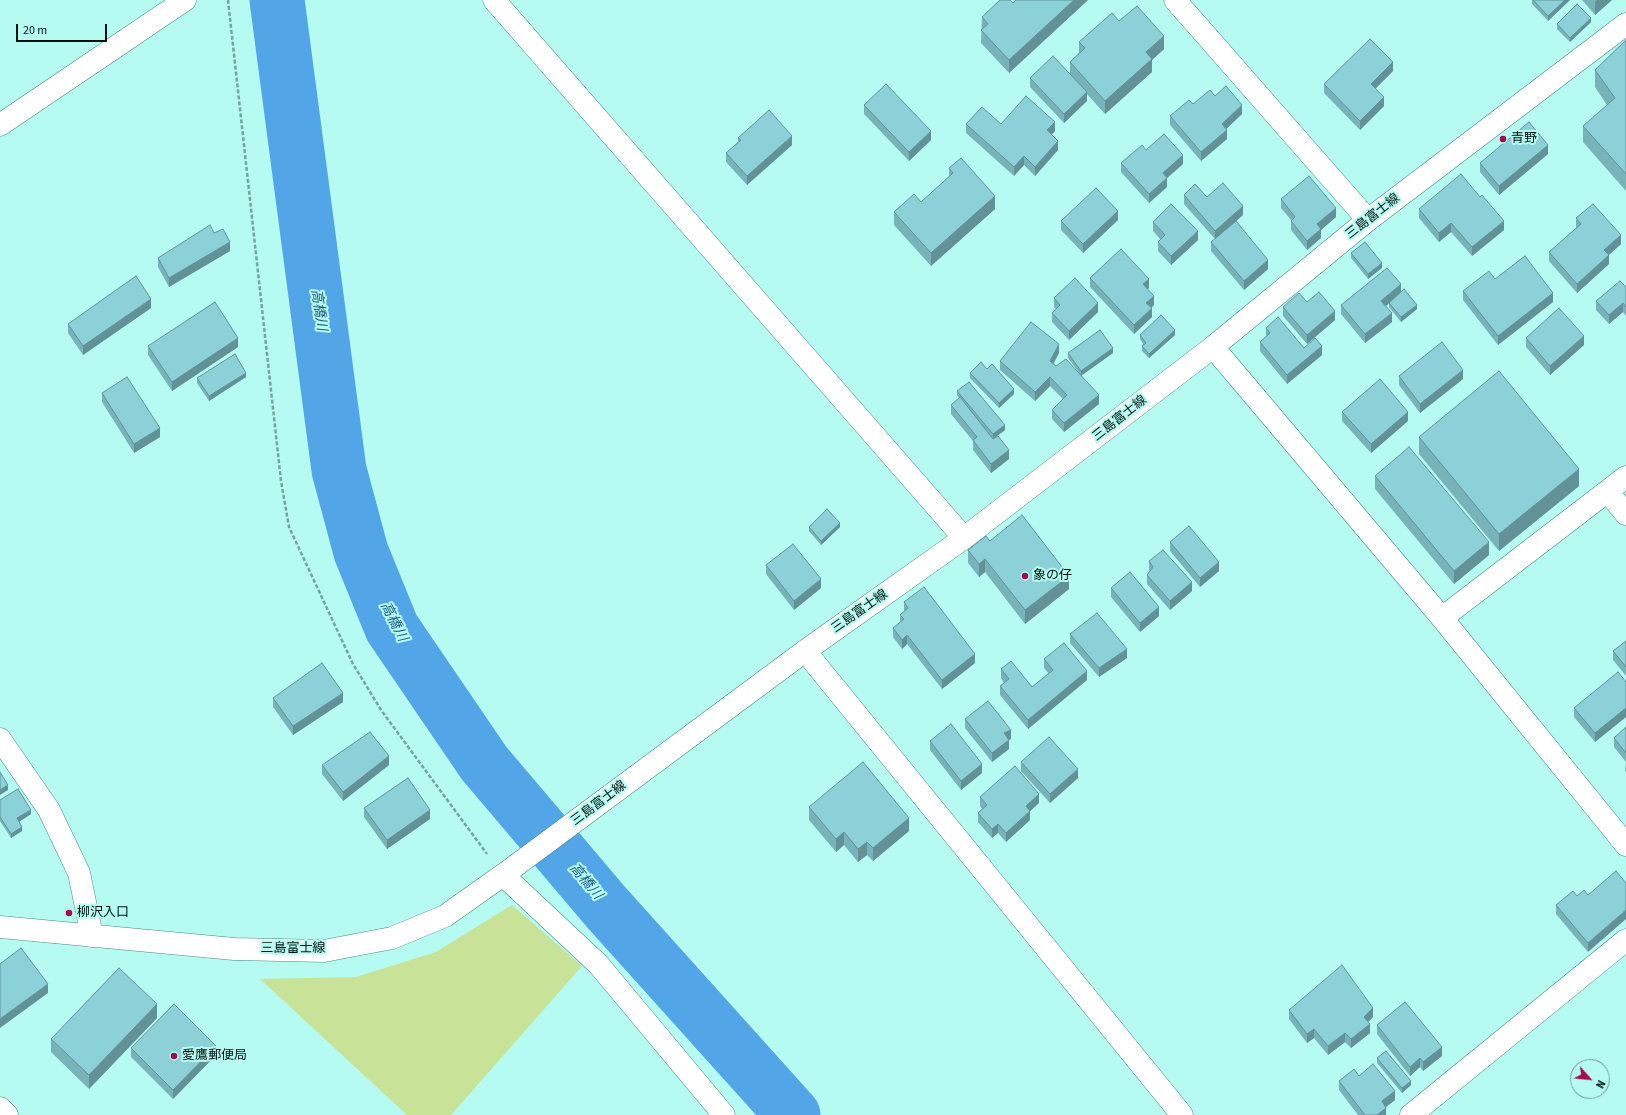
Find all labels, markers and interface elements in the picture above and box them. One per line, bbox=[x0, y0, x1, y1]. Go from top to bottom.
scale bar bbox=[18, 16, 109, 42]
text: 20 m bbox=[23, 22, 47, 39]
place label: 青野 bbox=[1511, 131, 1537, 147]
marker: 青野 bbox=[1498, 134, 1508, 144]
street label: 三島富士線 bbox=[1343, 191, 1403, 243]
water label: 高橋川 bbox=[307, 288, 329, 332]
street label: 三島富士線 bbox=[1090, 393, 1150, 445]
place label: 象の仔 bbox=[1033, 568, 1072, 584]
marker: 象の仔 bbox=[1020, 571, 1030, 581]
street label: 三島富士線 bbox=[829, 587, 891, 637]
water label: 高橋川 bbox=[376, 599, 410, 645]
street label: 三島富士線 bbox=[568, 778, 630, 830]
water label: 高橋川 bbox=[565, 861, 605, 903]
place label: 柳沢入口 bbox=[77, 905, 129, 921]
marker: 柳沢入口 bbox=[64, 908, 74, 918]
street label: 三島富士線 bbox=[261, 941, 325, 957]
place label: 愛鷹郵便局 bbox=[182, 1048, 247, 1064]
marker: 愛鷹郵便局 bbox=[169, 1051, 179, 1061]
north arrow bbox=[1570, 1059, 1610, 1099]
text: N bbox=[1592, 1078, 1609, 1091]

